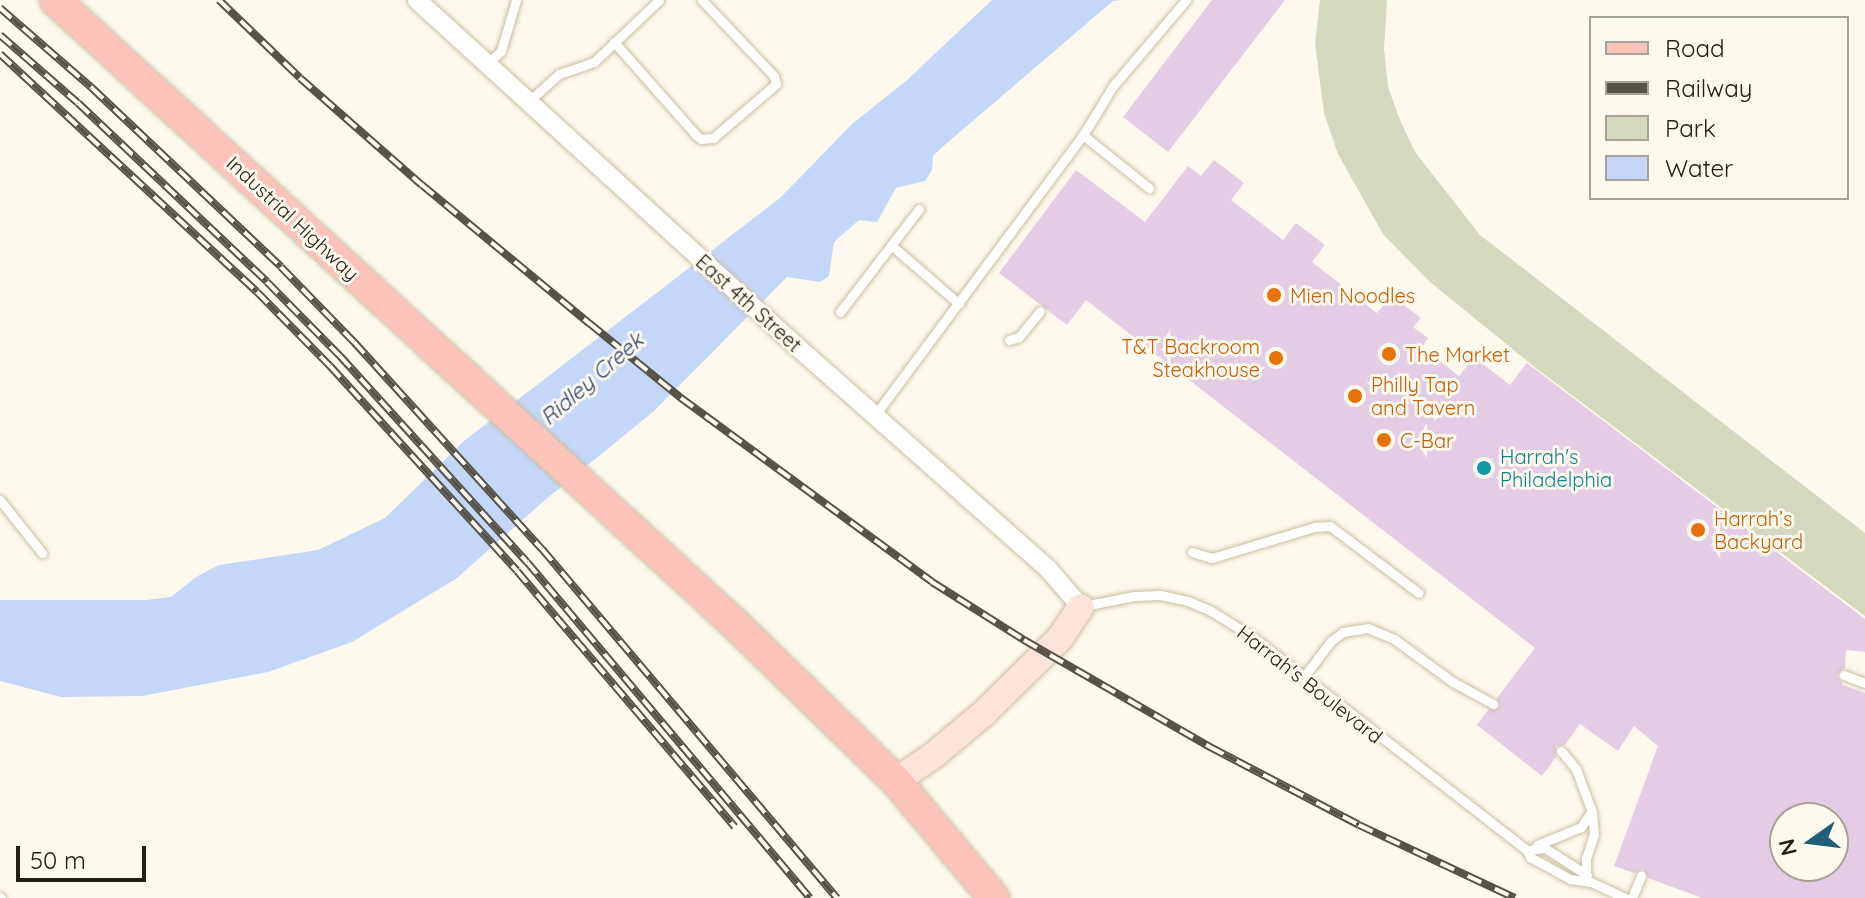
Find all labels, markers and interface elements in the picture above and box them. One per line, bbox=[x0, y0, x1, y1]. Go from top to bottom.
legend bbox=[1589, 16, 1849, 200]
text: Road bbox=[1665, 33, 1725, 63]
text: Railway bbox=[1665, 73, 1752, 103]
text: Park bbox=[1665, 113, 1716, 143]
street label: Industrial Highway bbox=[222, 151, 364, 285]
text: Water bbox=[1665, 153, 1733, 183]
street label: East 4th Street bbox=[691, 249, 807, 357]
place label: Mien Noodles bbox=[1290, 283, 1415, 307]
marker: Mien Noodles bbox=[1265, 286, 1283, 304]
water label: Ridley Creek bbox=[535, 327, 649, 431]
place label: T&T Backroom Steakhouse bbox=[1121, 334, 1260, 381]
place label: The Market bbox=[1405, 342, 1510, 366]
marker: The Market bbox=[1380, 345, 1398, 363]
marker: T&T Backroom Steakhouse bbox=[1267, 349, 1285, 367]
place label: Philly Tap and Tavern bbox=[1371, 372, 1475, 419]
marker: Philly Tap and Tavern bbox=[1346, 387, 1364, 405]
place label: C-Bar bbox=[1400, 428, 1454, 452]
marker: C-Bar bbox=[1375, 431, 1393, 449]
place label: Harrah's Philadelphia bbox=[1500, 444, 1612, 491]
marker: Harrah's Philadelphia bbox=[1475, 459, 1493, 477]
place label: Harrah’s Backyard bbox=[1714, 506, 1803, 553]
marker: Harrah’s Backyard bbox=[1689, 521, 1707, 539]
street label: Harrah's Boulevard bbox=[1232, 620, 1388, 748]
north arrow bbox=[1769, 802, 1849, 882]
scale bar bbox=[20, 830, 150, 880]
text: N bbox=[1772, 836, 1803, 859]
text: 50 m bbox=[30, 845, 86, 875]

